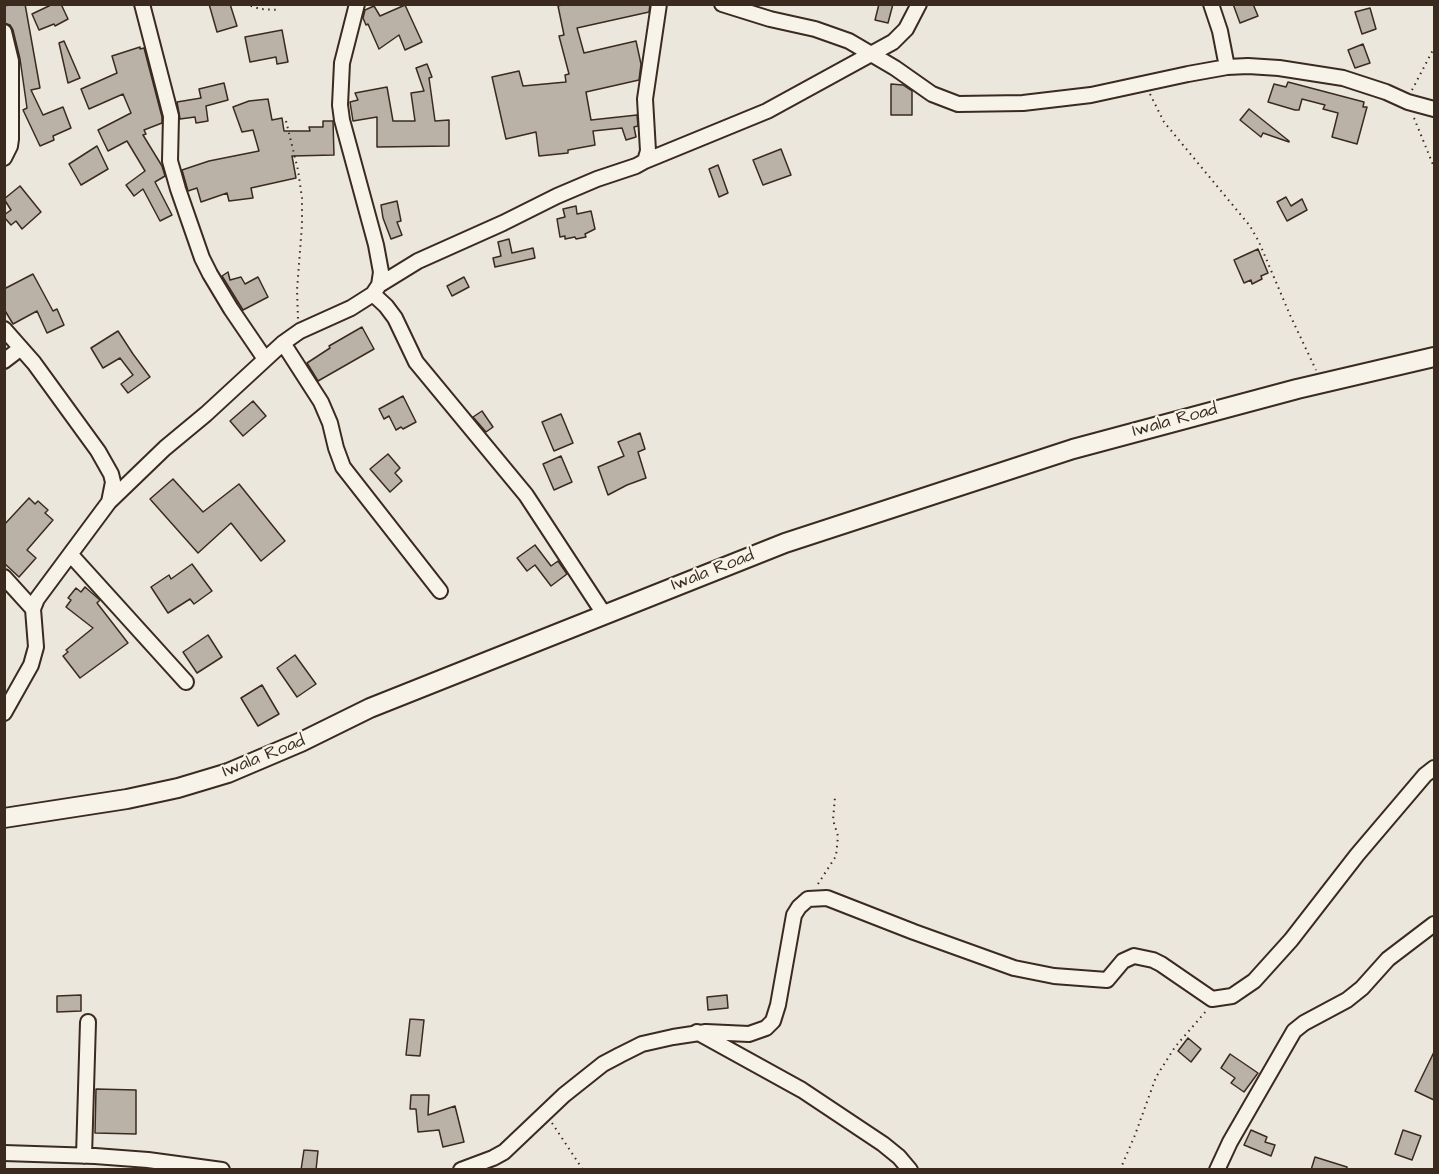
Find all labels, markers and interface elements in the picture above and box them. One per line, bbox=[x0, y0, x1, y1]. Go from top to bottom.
street label: Iwala Road bbox=[1130, 399, 1220, 443]
street label: Iwala Road bbox=[669, 545, 757, 597]
street label: Iwala Road bbox=[220, 731, 308, 783]

